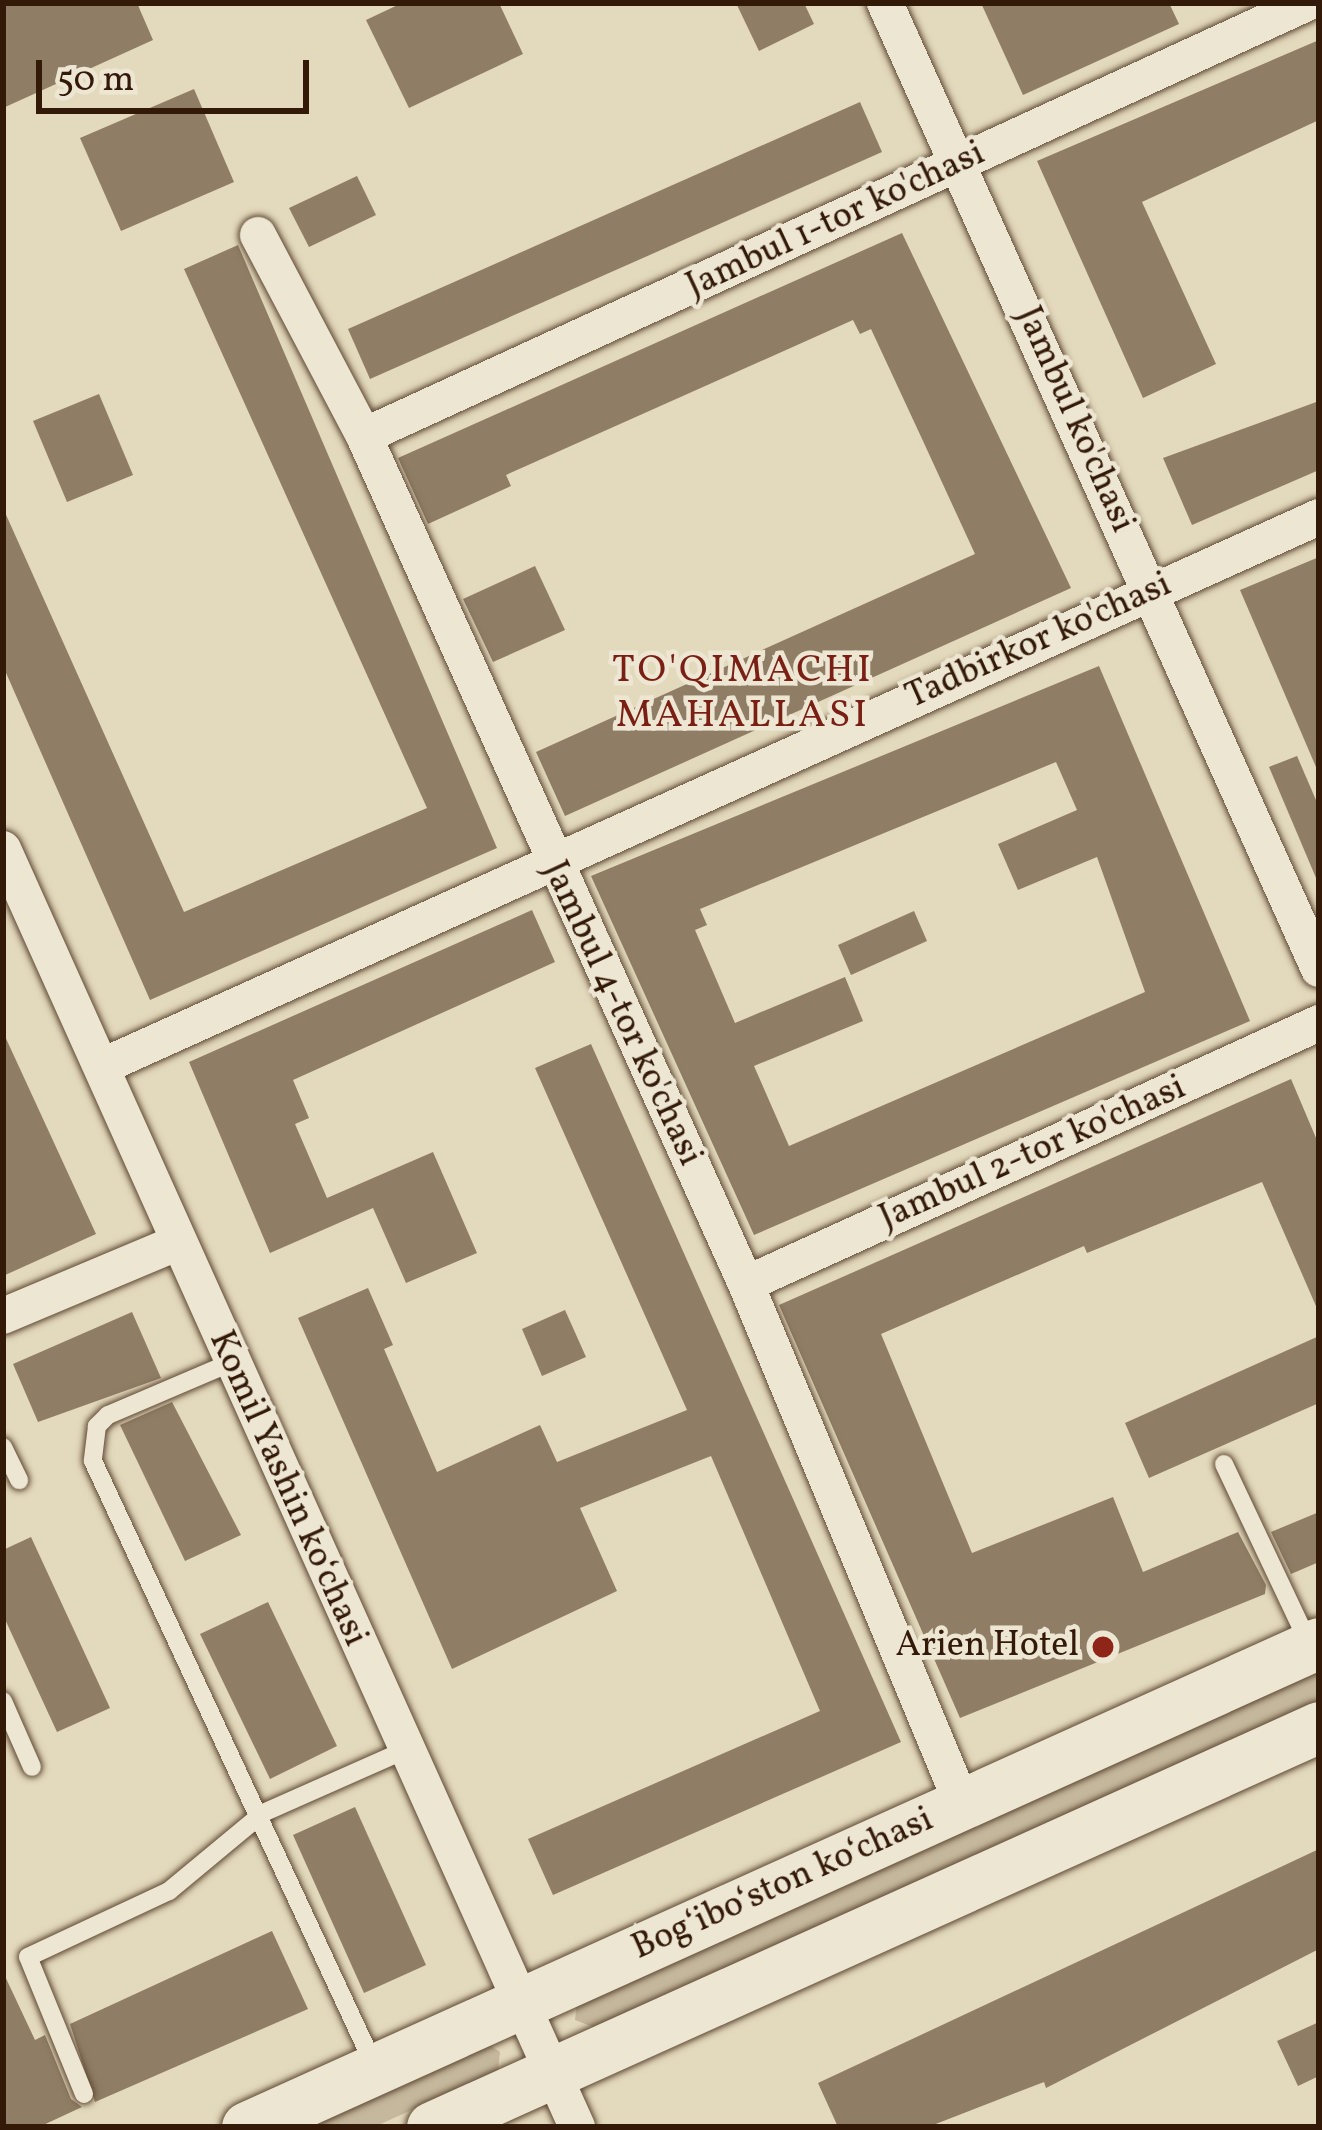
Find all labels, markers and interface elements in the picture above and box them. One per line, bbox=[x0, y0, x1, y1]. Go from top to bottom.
scale bar bbox=[42, 36, 315, 110]
text: 50 m bbox=[57, 56, 134, 106]
street label: Jambul 1-tor ko'chasi bbox=[680, 133, 992, 309]
street label: Jambul ko'chasi bbox=[1005, 300, 1143, 540]
street label: Tadbirkor ko'chasi bbox=[899, 564, 1179, 720]
district label: TO'QIMACHI MAHALLASI bbox=[612, 649, 874, 740]
street label: Jambul 4-tor ko'chasi bbox=[531, 855, 711, 1173]
street label: Jambul 2-tor ko'chasi bbox=[873, 1067, 1193, 1241]
street label: Komil Yashin koʻchasi bbox=[198, 1324, 376, 1654]
place label: Arien Hotel bbox=[896, 1625, 1079, 1669]
marker: Arien Hotel bbox=[1090, 1634, 1116, 1660]
street label: Bogʻiboʻston koʻchasi bbox=[626, 1799, 940, 1971]

